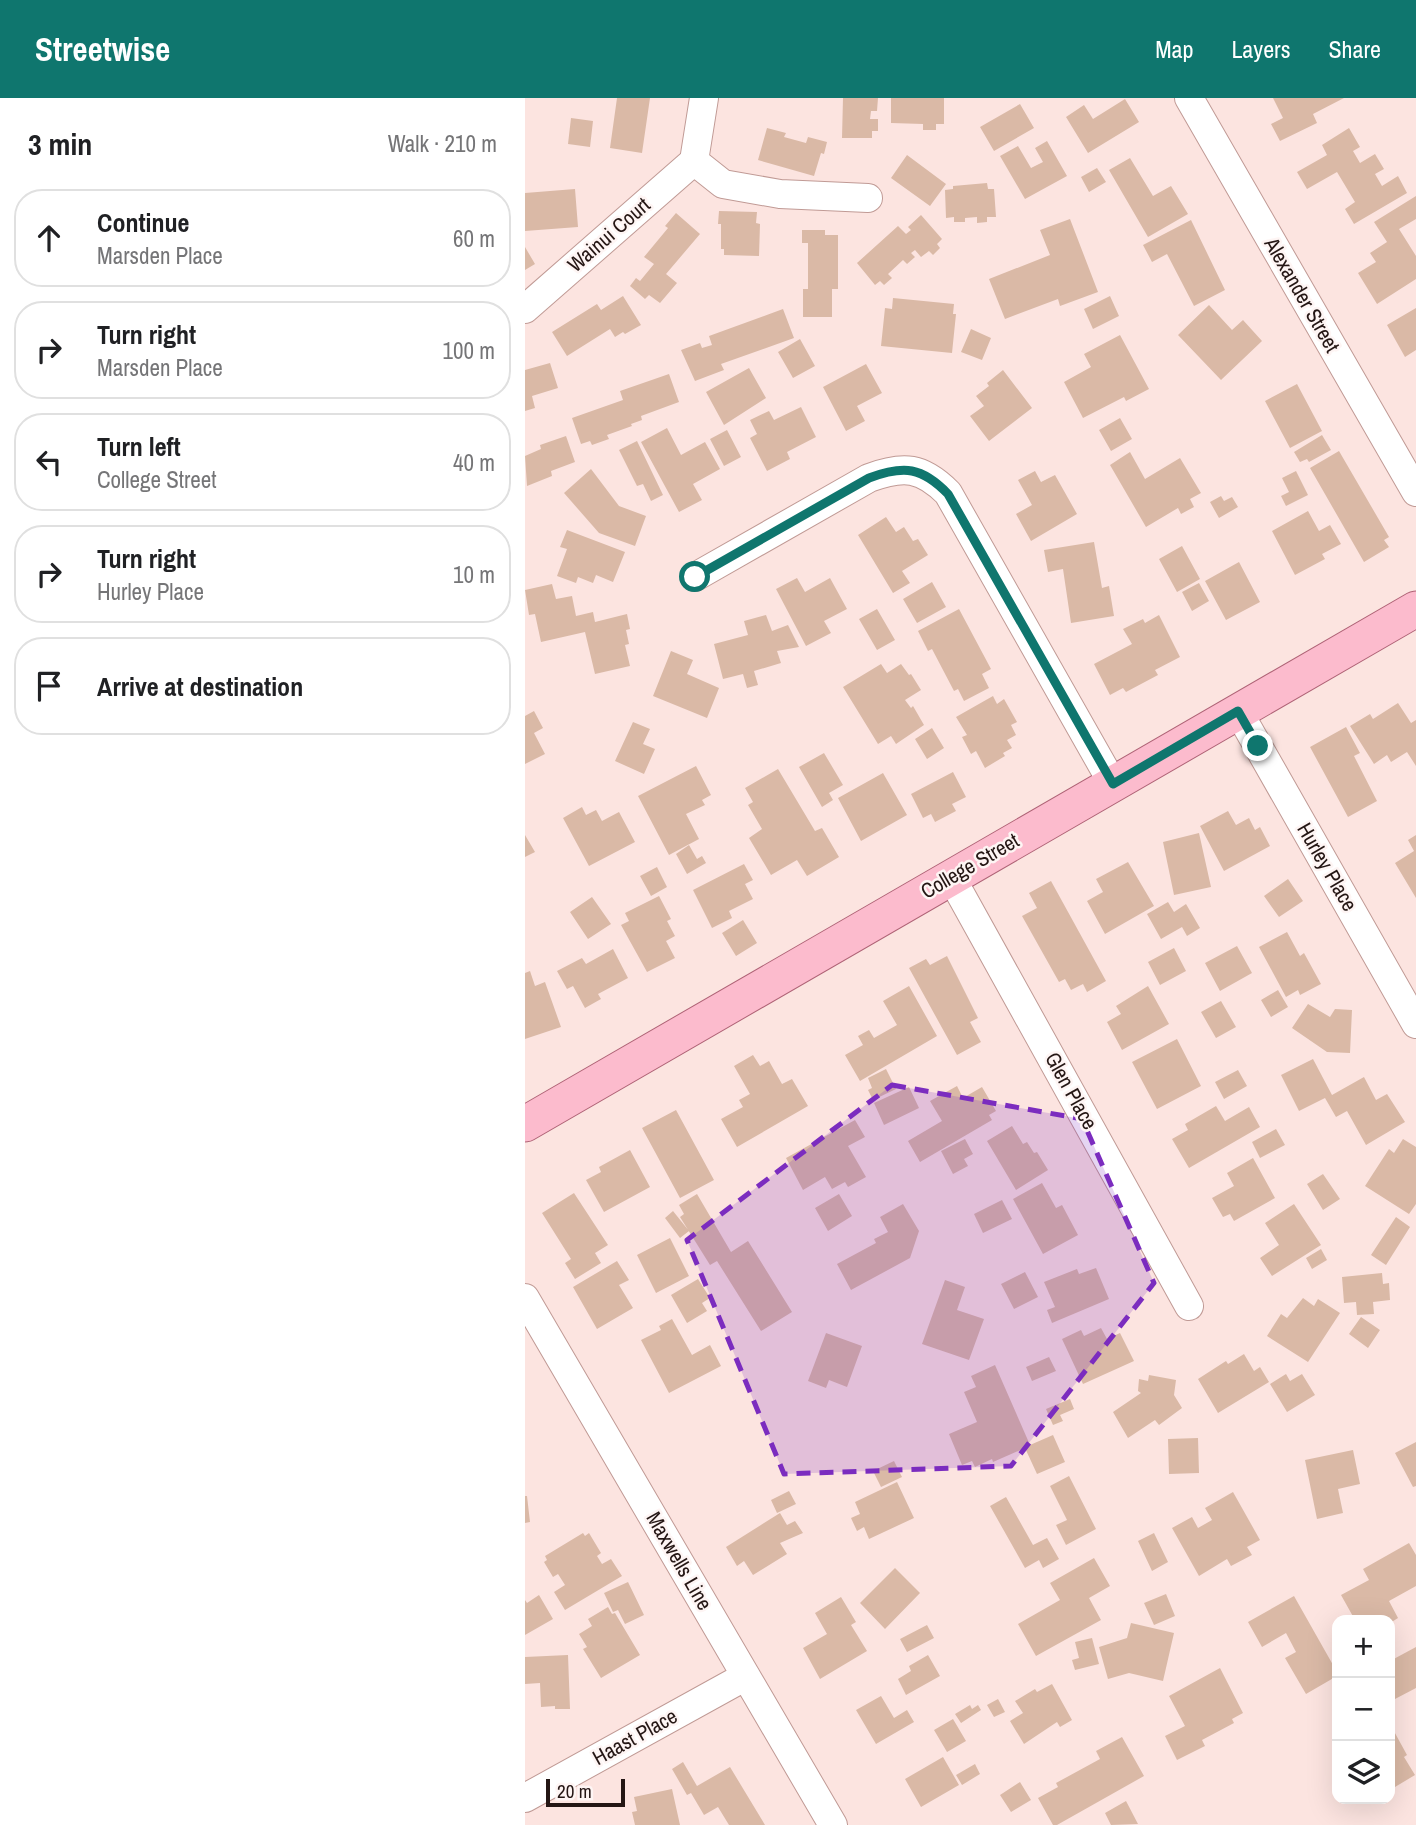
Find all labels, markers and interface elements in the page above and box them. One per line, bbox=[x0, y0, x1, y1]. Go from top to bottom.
text: Streetwise bbox=[35, 27, 170, 71]
text: Map bbox=[1155, 33, 1193, 65]
text: Layers bbox=[1231, 33, 1290, 65]
text: Share bbox=[1328, 33, 1381, 65]
text: 3 min bbox=[28, 124, 92, 164]
text: Walk · 210 m bbox=[388, 128, 497, 159]
street label: Wainui Court bbox=[561, 190, 656, 279]
text: Continue bbox=[97, 205, 189, 240]
icon: ahead bbox=[30, 219, 68, 257]
text: 60 m bbox=[453, 223, 495, 254]
street label: Alexander Street bbox=[1257, 231, 1347, 358]
text: Marsden Place bbox=[97, 240, 223, 271]
text: Turn right bbox=[97, 317, 196, 352]
icon: right bbox=[30, 331, 68, 369]
text: 100 m bbox=[443, 335, 495, 366]
text: Marsden Place bbox=[97, 352, 223, 383]
text: Turn left bbox=[97, 429, 181, 464]
icon: left bbox=[30, 443, 68, 481]
text: 40 m bbox=[453, 447, 495, 478]
text: College Street bbox=[97, 464, 217, 495]
text: Turn right bbox=[97, 541, 196, 576]
icon: right bbox=[30, 555, 68, 593]
text: 10 m bbox=[453, 559, 495, 590]
route start bbox=[679, 561, 710, 592]
text: Hurley Place bbox=[97, 576, 204, 607]
icon: arrive bbox=[30, 667, 68, 705]
text: Arrive at destination bbox=[97, 669, 303, 704]
route end bbox=[1242, 730, 1273, 761]
street label: Hurley Place bbox=[1290, 817, 1364, 916]
street label: College Street bbox=[915, 826, 1024, 905]
street label: Glen Place bbox=[1038, 1047, 1105, 1135]
street label: Maxwells Line bbox=[640, 1506, 719, 1615]
map controls bbox=[1332, 1615, 1395, 1804]
button: + bbox=[1332, 1615, 1395, 1678]
button: − bbox=[1332, 1678, 1395, 1741]
street label: Haast Place bbox=[587, 1701, 682, 1772]
button: layers bbox=[1332, 1741, 1395, 1804]
scale bar bbox=[546, 1776, 625, 1808]
text: 20 m bbox=[557, 1778, 592, 1804]

